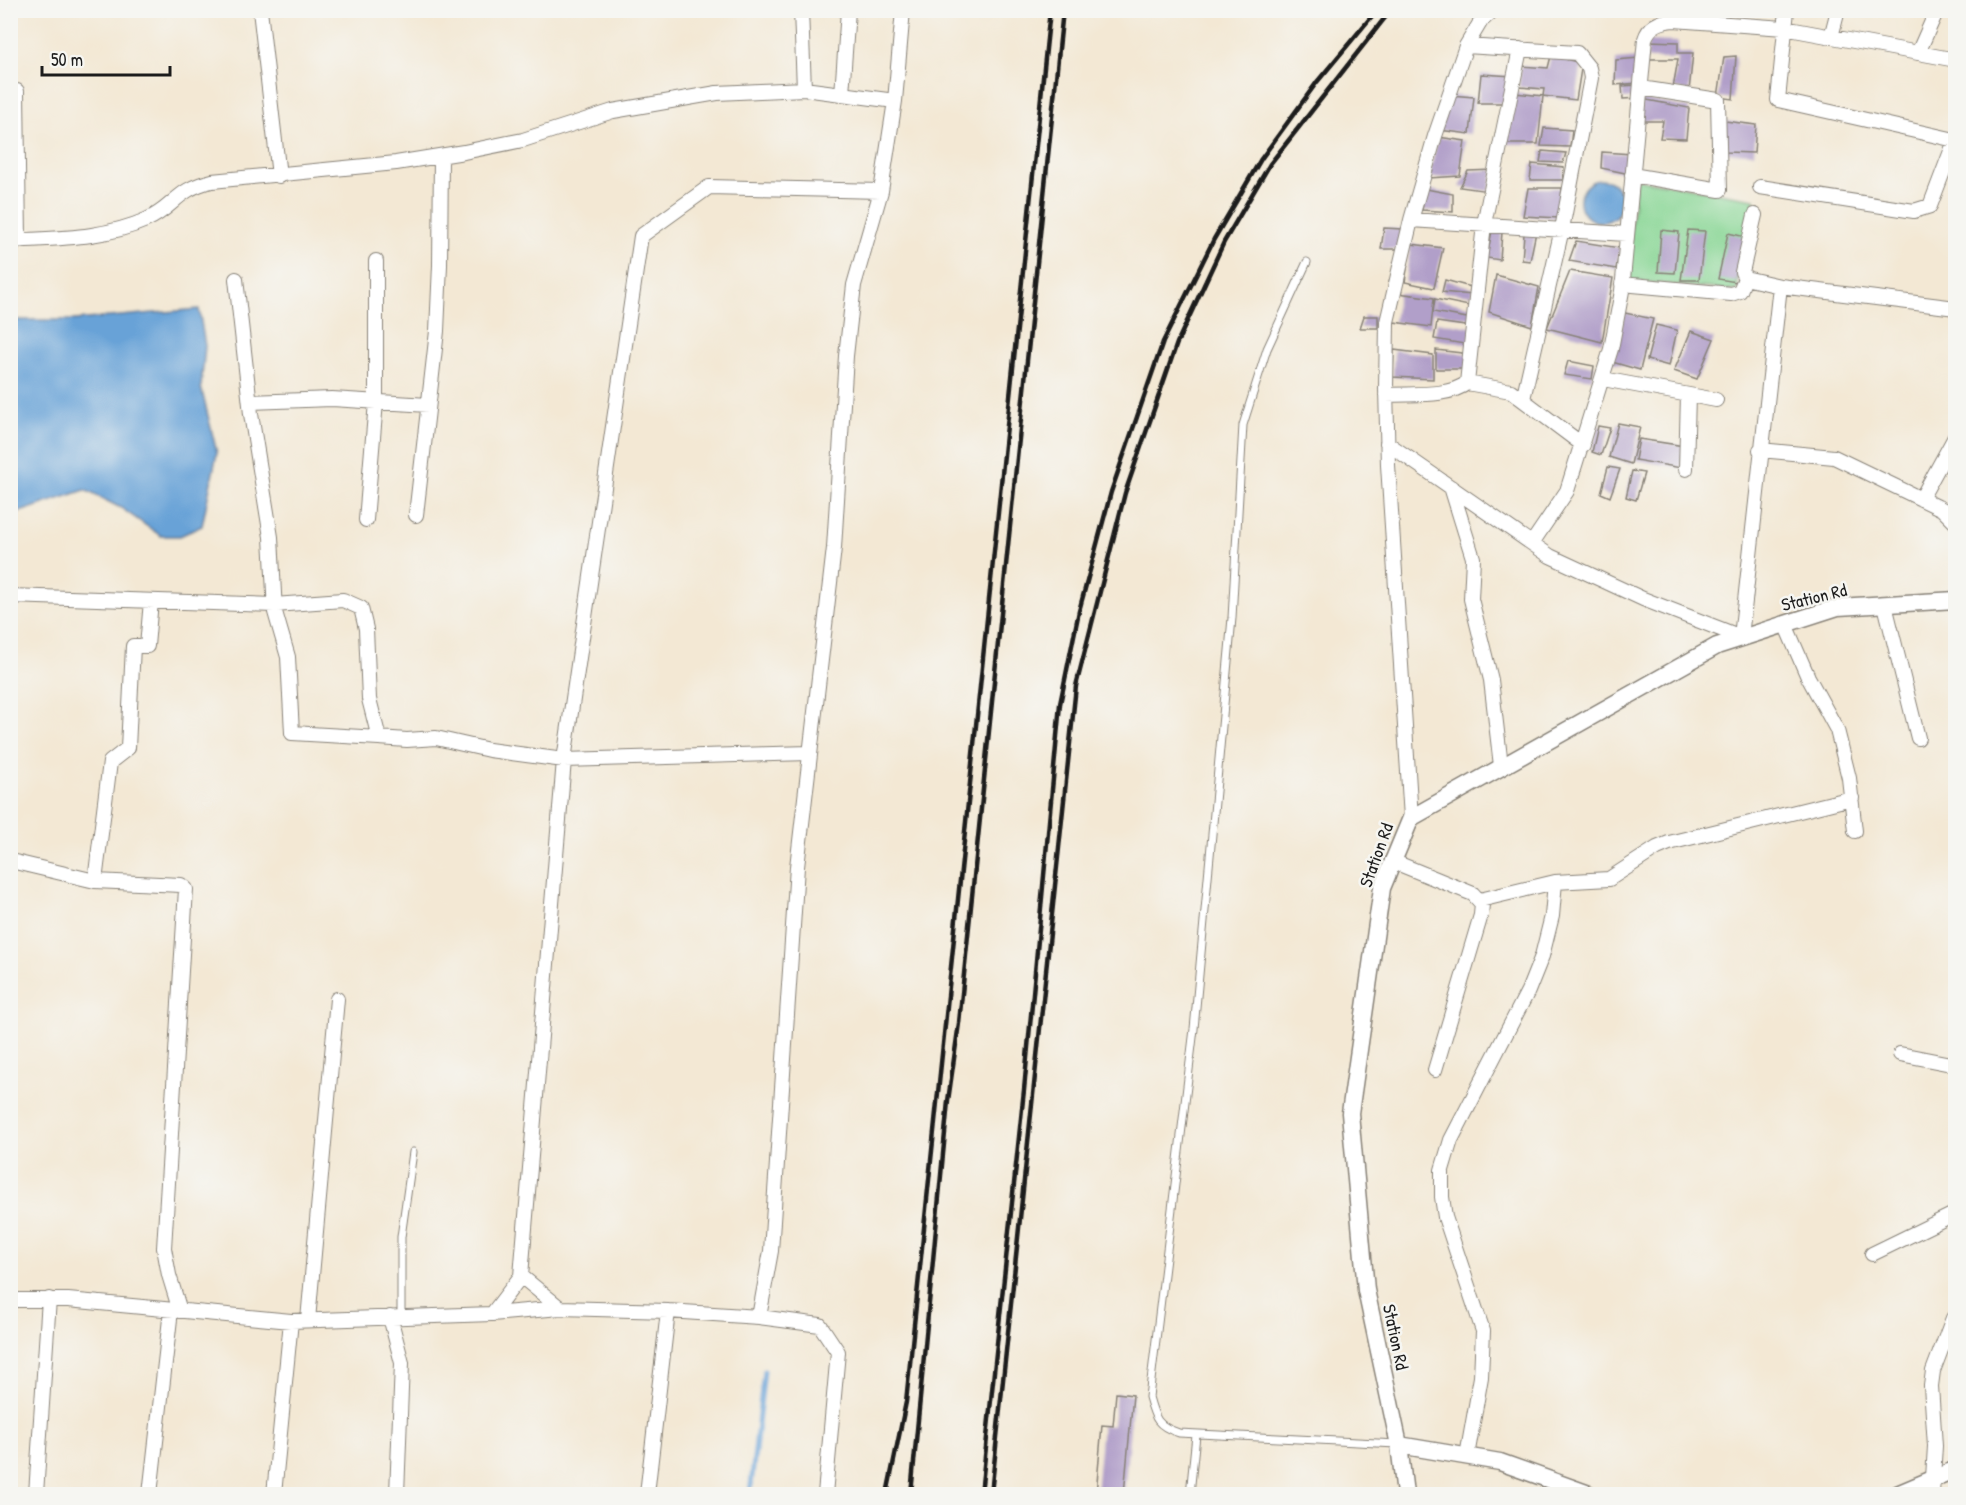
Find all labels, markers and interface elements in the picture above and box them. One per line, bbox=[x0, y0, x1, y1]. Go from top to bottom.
scale bar bbox=[42, 39, 170, 77]
text: 50 m bbox=[51, 47, 83, 72]
street label: Station Rd bbox=[1779, 577, 1849, 617]
street label: Station Rd bbox=[1353, 819, 1399, 891]
street label: Station Rd bbox=[1377, 1302, 1415, 1372]

